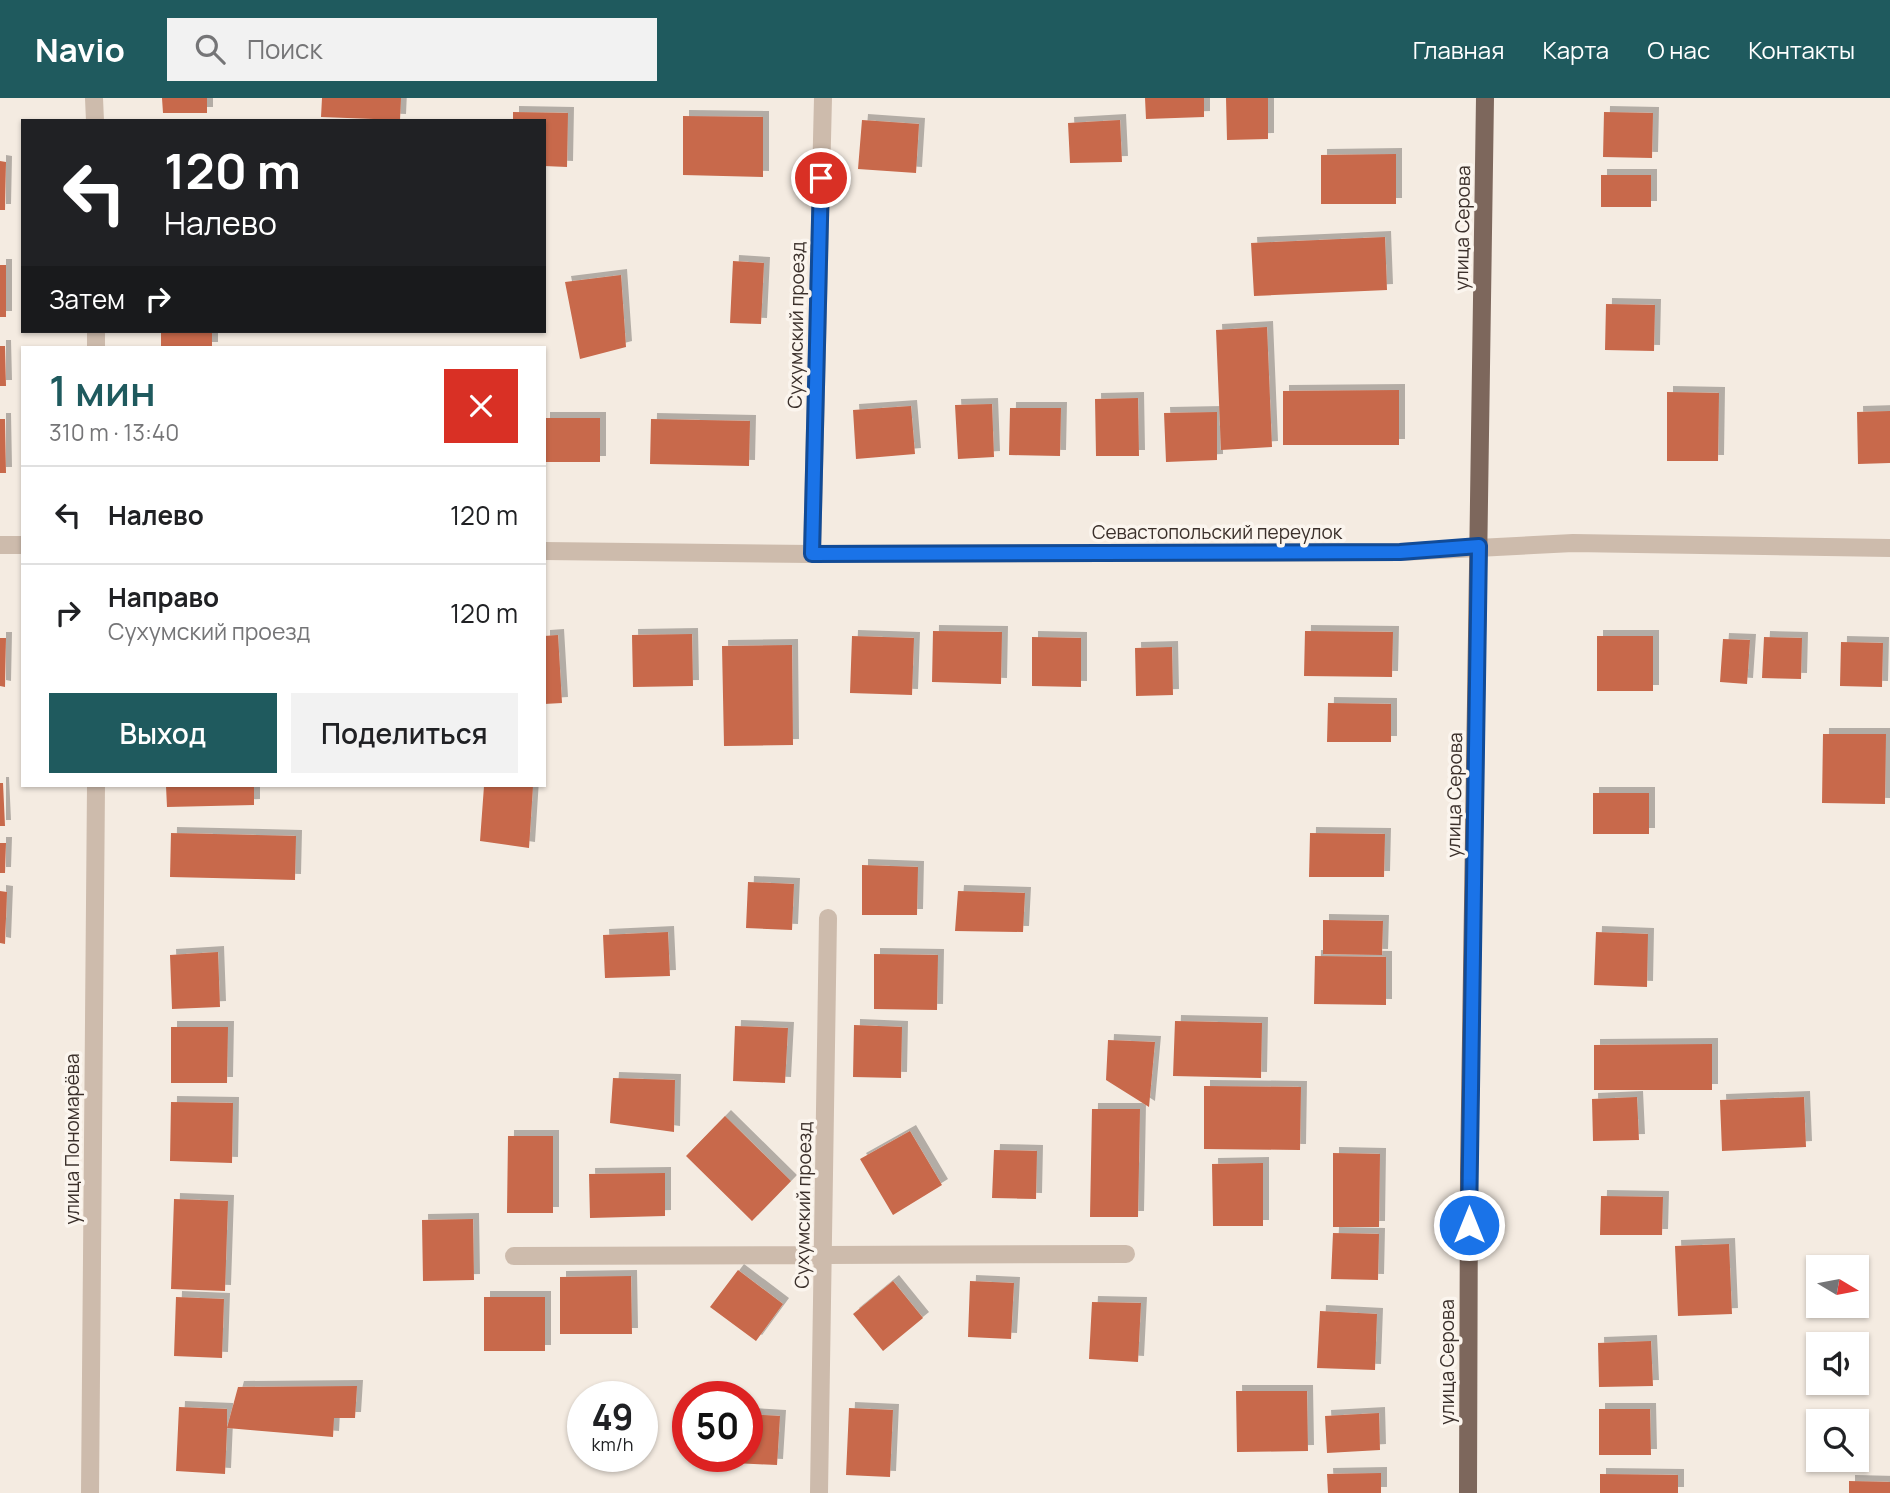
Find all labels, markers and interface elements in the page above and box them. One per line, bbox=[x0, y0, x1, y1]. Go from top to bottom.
search box bbox=[167, 18, 657, 81]
text: Navio bbox=[35, 27, 125, 72]
icon: search bbox=[191, 30, 229, 68]
text: Поиск bbox=[247, 31, 322, 67]
text: Главная bbox=[1413, 33, 1504, 66]
text: Карта bbox=[1542, 33, 1609, 66]
text: О нас bbox=[1647, 33, 1710, 66]
text: Контакты bbox=[1748, 33, 1855, 66]
text: 120 m bbox=[164, 137, 301, 204]
icon: left bbox=[49, 147, 140, 238]
pin bbox=[791, 148, 851, 208]
icon: arrive bbox=[802, 159, 840, 197]
street label: улица Серова bbox=[1448, 165, 1476, 291]
text: Налево bbox=[164, 201, 277, 245]
street label: Сухумский проезд bbox=[782, 241, 810, 409]
icon: right bbox=[139, 280, 177, 318]
text: Затем bbox=[49, 281, 125, 317]
text: 1 мин bbox=[49, 361, 156, 419]
button: close bbox=[444, 369, 518, 443]
text: 310 m · 13:40 bbox=[49, 416, 179, 448]
icon: left bbox=[49, 496, 87, 534]
text: Налево bbox=[108, 497, 204, 533]
text: 120 m bbox=[450, 497, 518, 533]
street label: Севастопольский переулок bbox=[1092, 519, 1343, 545]
text: Направо bbox=[108, 579, 219, 615]
icon: right bbox=[49, 594, 87, 632]
text: 120 m bbox=[450, 595, 518, 631]
text: Сухумский проезд bbox=[108, 615, 310, 647]
button: Выход bbox=[49, 693, 277, 773]
button: Поделиться bbox=[291, 693, 518, 773]
street label: улица Серова bbox=[1440, 732, 1468, 858]
street label: улица Пономарёва bbox=[59, 1053, 85, 1225]
street label: Сухумский проезд bbox=[789, 1121, 817, 1289]
position arrow bbox=[1432, 1188, 1506, 1262]
north arrow bbox=[1806, 1255, 1869, 1318]
map controls bbox=[1806, 1255, 1869, 1472]
street label: улица Серова bbox=[1434, 1299, 1460, 1425]
button: sound bbox=[1806, 1332, 1869, 1395]
speed limit sign: 50 bbox=[672, 1381, 763, 1472]
text: 49 bbox=[591, 1393, 634, 1441]
button: search bbox=[1806, 1409, 1869, 1472]
text: km/h bbox=[592, 1432, 633, 1456]

